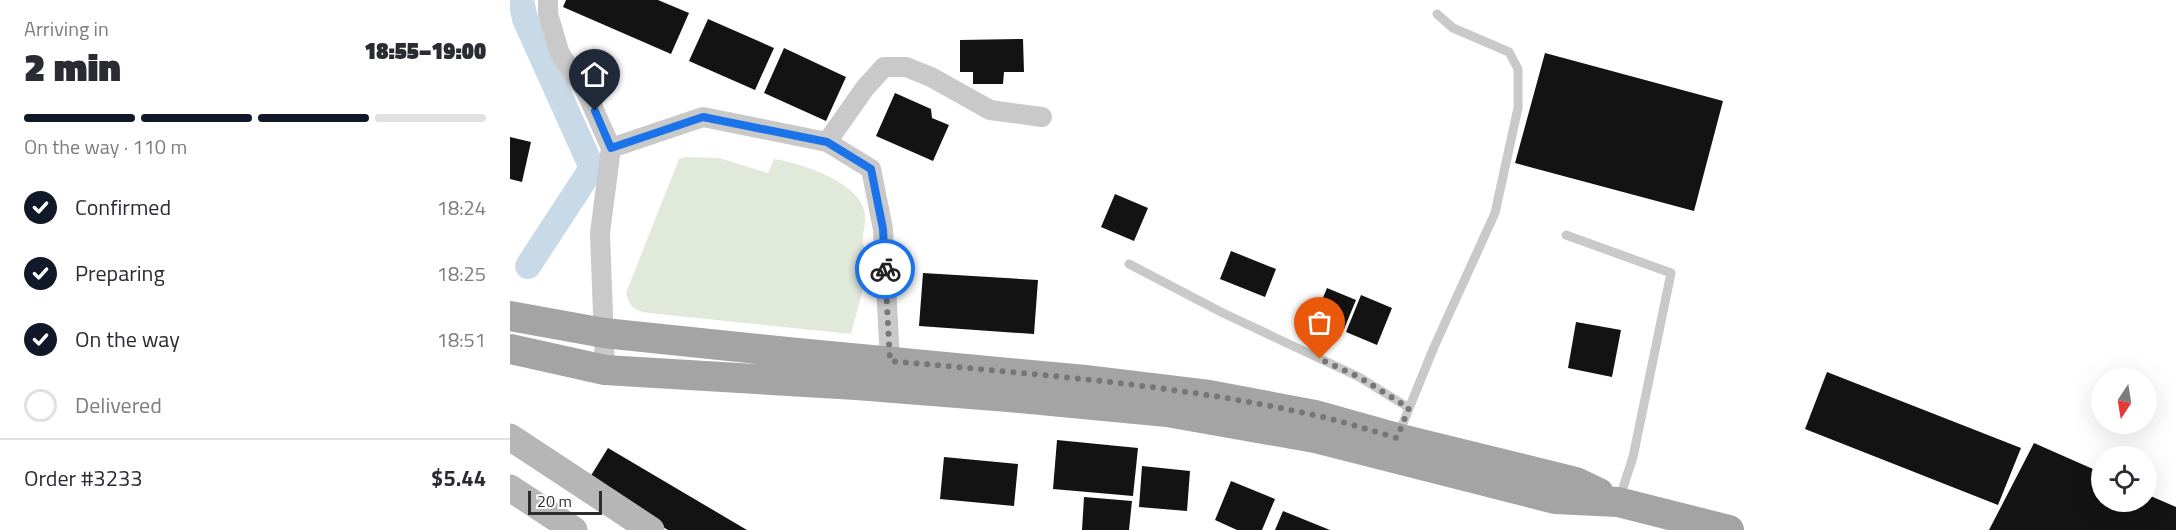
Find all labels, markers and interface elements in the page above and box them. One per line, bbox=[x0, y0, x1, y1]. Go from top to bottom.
text: Arriving in bbox=[24, 13, 109, 44]
text: 18:55–19:00 bbox=[364, 34, 486, 68]
text: 2 min bbox=[24, 37, 121, 96]
pin bbox=[569, 49, 620, 111]
icon: home bbox=[578, 58, 611, 91]
text: On the way · 110 m bbox=[24, 131, 187, 162]
text: Confirmed bbox=[75, 190, 171, 224]
icon: check bbox=[24, 191, 57, 224]
text: 18:24 bbox=[437, 192, 486, 223]
courier bbox=[855, 239, 915, 299]
icon: bike bbox=[869, 253, 902, 286]
text: Preparing bbox=[75, 256, 165, 290]
icon: check bbox=[24, 257, 57, 290]
text: 18:25 bbox=[437, 258, 486, 289]
pin bbox=[1294, 297, 1345, 359]
icon: bag bbox=[1303, 306, 1336, 339]
text: On the way bbox=[75, 322, 180, 356]
icon: check bbox=[24, 323, 57, 356]
text: 18:51 bbox=[437, 324, 486, 355]
north arrow bbox=[2091, 368, 2157, 434]
map controls bbox=[2091, 368, 2157, 512]
text: Delivered bbox=[75, 388, 162, 422]
button: locate bbox=[2091, 446, 2157, 512]
text: Order #3233 bbox=[24, 461, 143, 495]
text: $5.44 bbox=[431, 461, 486, 495]
scale bar bbox=[528, 488, 602, 516]
text: 20 m bbox=[537, 489, 572, 513]

